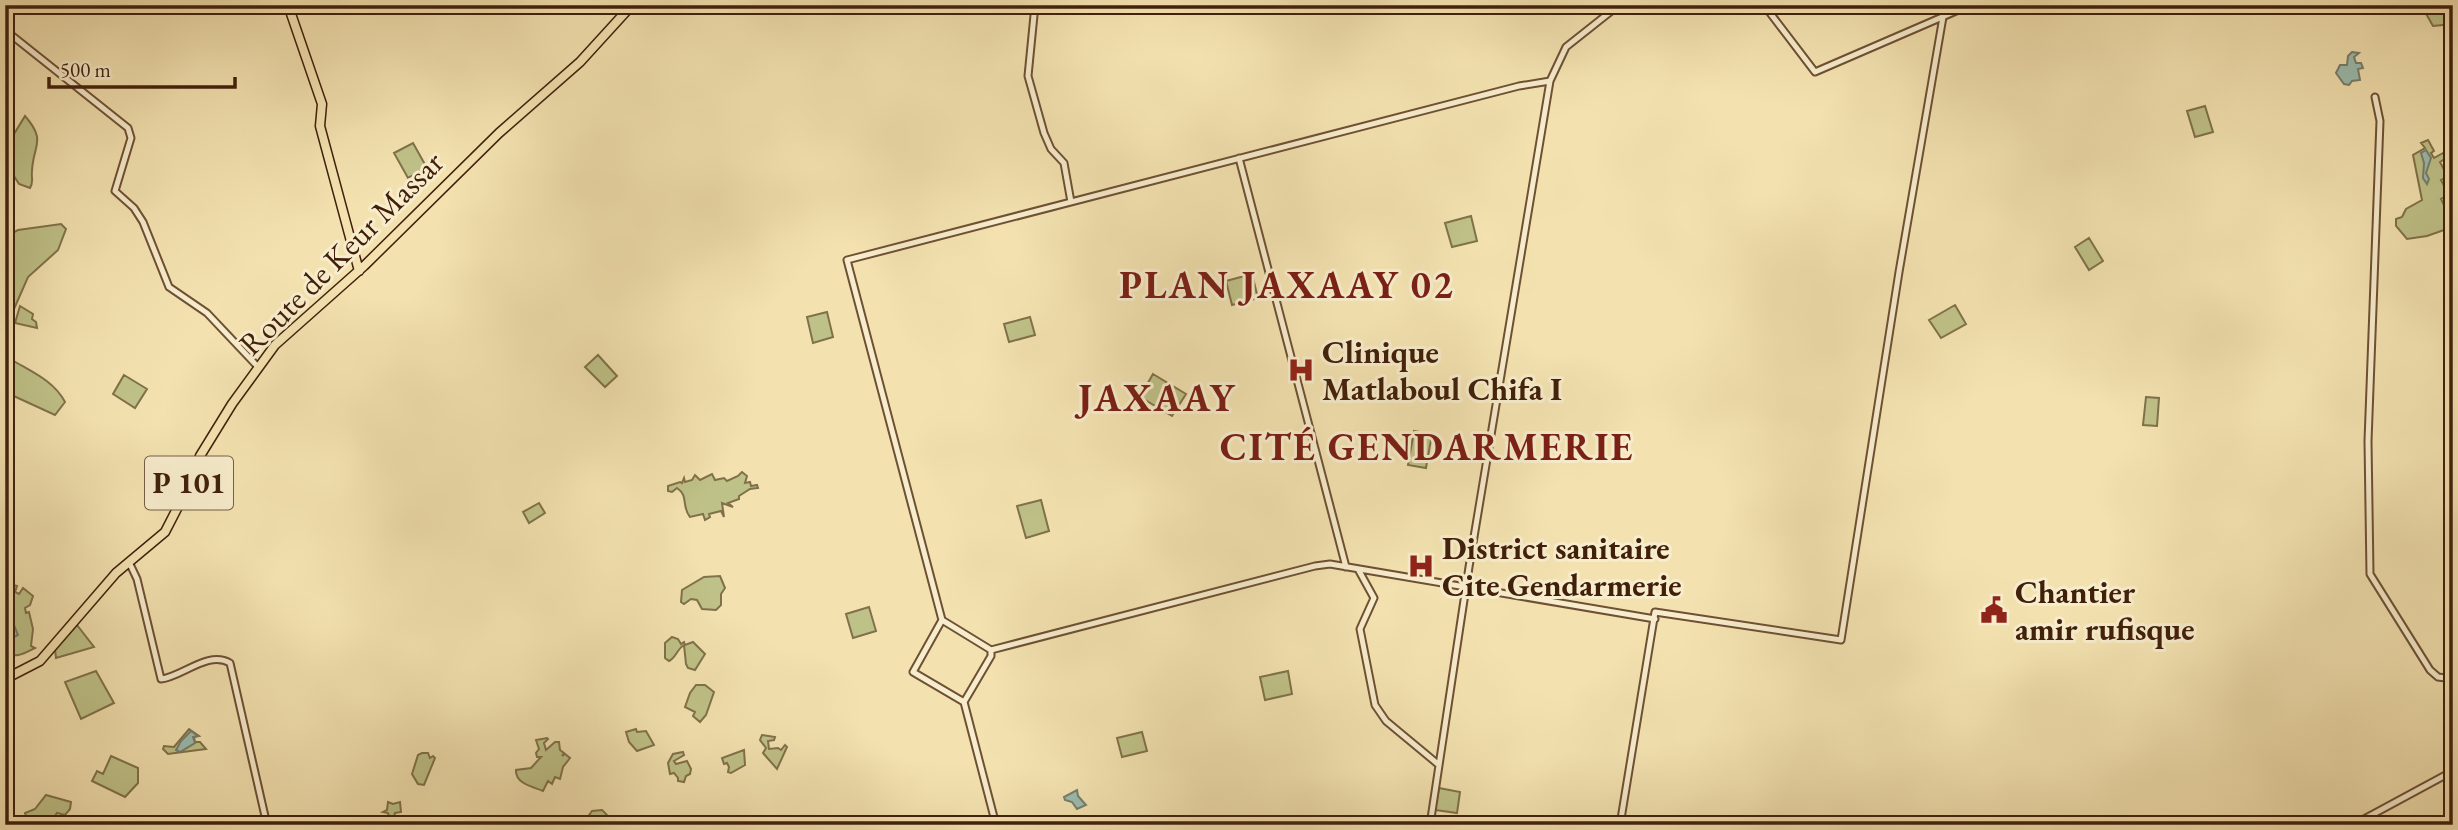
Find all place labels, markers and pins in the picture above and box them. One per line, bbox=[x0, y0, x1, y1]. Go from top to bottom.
place label: Clinique Matlaboul Chifa I bbox=[1322, 331, 1562, 410]
hospital icon: Clinique Matlaboul Chifa I bbox=[1286, 355, 1316, 385]
place label: District sanitaire Cite Gendarmerie bbox=[1442, 527, 1682, 606]
hospital icon: District sanitaire Cite Gendarmerie bbox=[1406, 551, 1436, 581]
place label: Chantier amir rufisque bbox=[2015, 571, 2195, 650]
public building icon: Chantier amir rufisque bbox=[1979, 595, 2009, 625]

